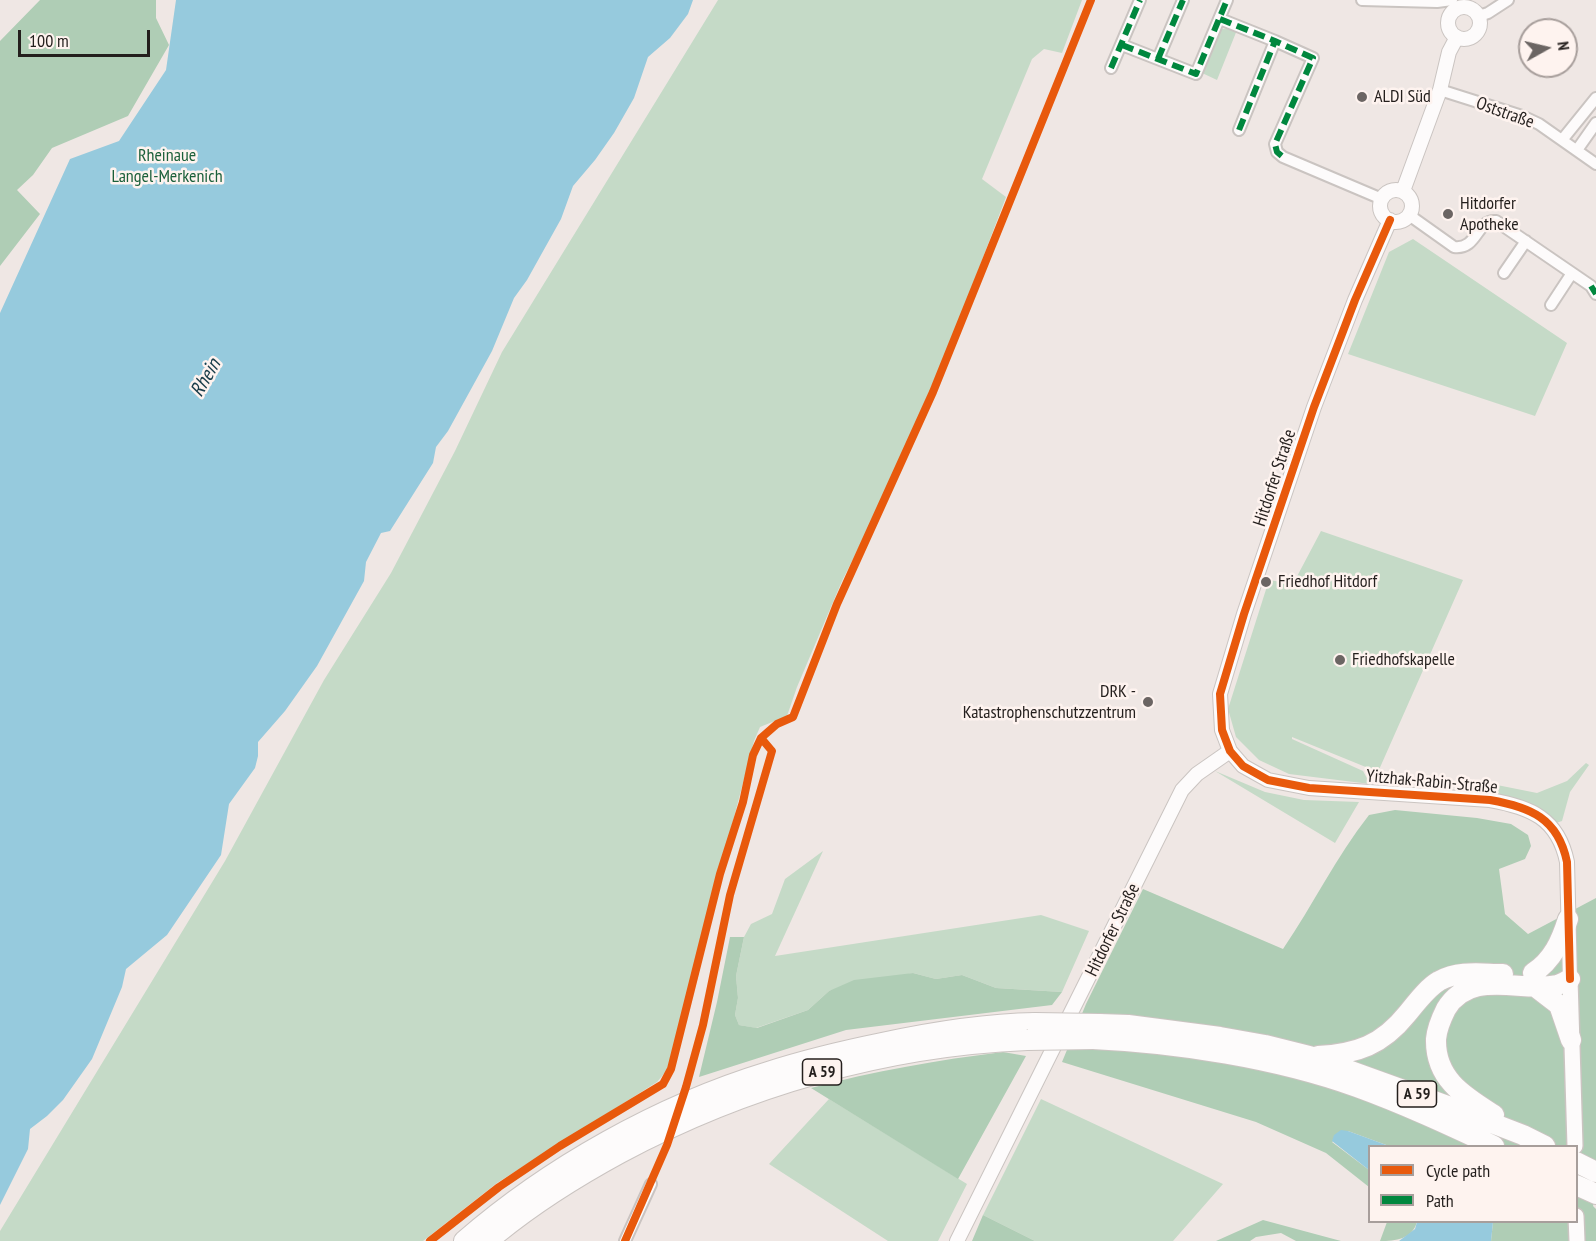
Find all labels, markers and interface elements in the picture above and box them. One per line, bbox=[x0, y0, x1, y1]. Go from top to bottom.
scale bar bbox=[21, 18, 153, 56]
north arrow bbox=[1518, 18, 1578, 78]
text: 100 m bbox=[29, 29, 69, 52]
text: N bbox=[1553, 40, 1574, 51]
place label: ALDI Süd bbox=[1374, 86, 1431, 108]
marker: ALDI Süd bbox=[1355, 90, 1369, 104]
street label: Oststraße bbox=[1473, 93, 1537, 133]
park label: Rheinaue Langel-Merkenich bbox=[111, 145, 223, 188]
place label: Hitdorfer Apotheke bbox=[1460, 193, 1519, 236]
marker: Hitdorfer Apotheke bbox=[1441, 207, 1455, 221]
water label: Rhein bbox=[186, 355, 226, 401]
street label: Hitdorfer Straße bbox=[1249, 427, 1301, 529]
place label: Friedhof Hitdorf bbox=[1278, 571, 1377, 593]
marker: Friedhof Hitdorf bbox=[1259, 575, 1273, 589]
place label: Friedhofskapelle bbox=[1352, 649, 1455, 671]
marker: Friedhofskapelle bbox=[1333, 653, 1347, 667]
place label: DRK - Katastrophenschutzzentrum bbox=[963, 681, 1136, 724]
marker: DRK - Katastrophenschutzzentrum bbox=[1141, 695, 1155, 709]
street label: Yitzhak-Rabin-Straße bbox=[1365, 765, 1499, 799]
street label: Hitdorfer Straße bbox=[1081, 880, 1145, 980]
road number: A 59 bbox=[802, 1059, 842, 1085]
road number: A 59 bbox=[1398, 1081, 1436, 1107]
legend bbox=[1368, 1145, 1578, 1223]
text: Cycle path bbox=[1426, 1159, 1490, 1182]
text: Path bbox=[1426, 1189, 1454, 1212]

